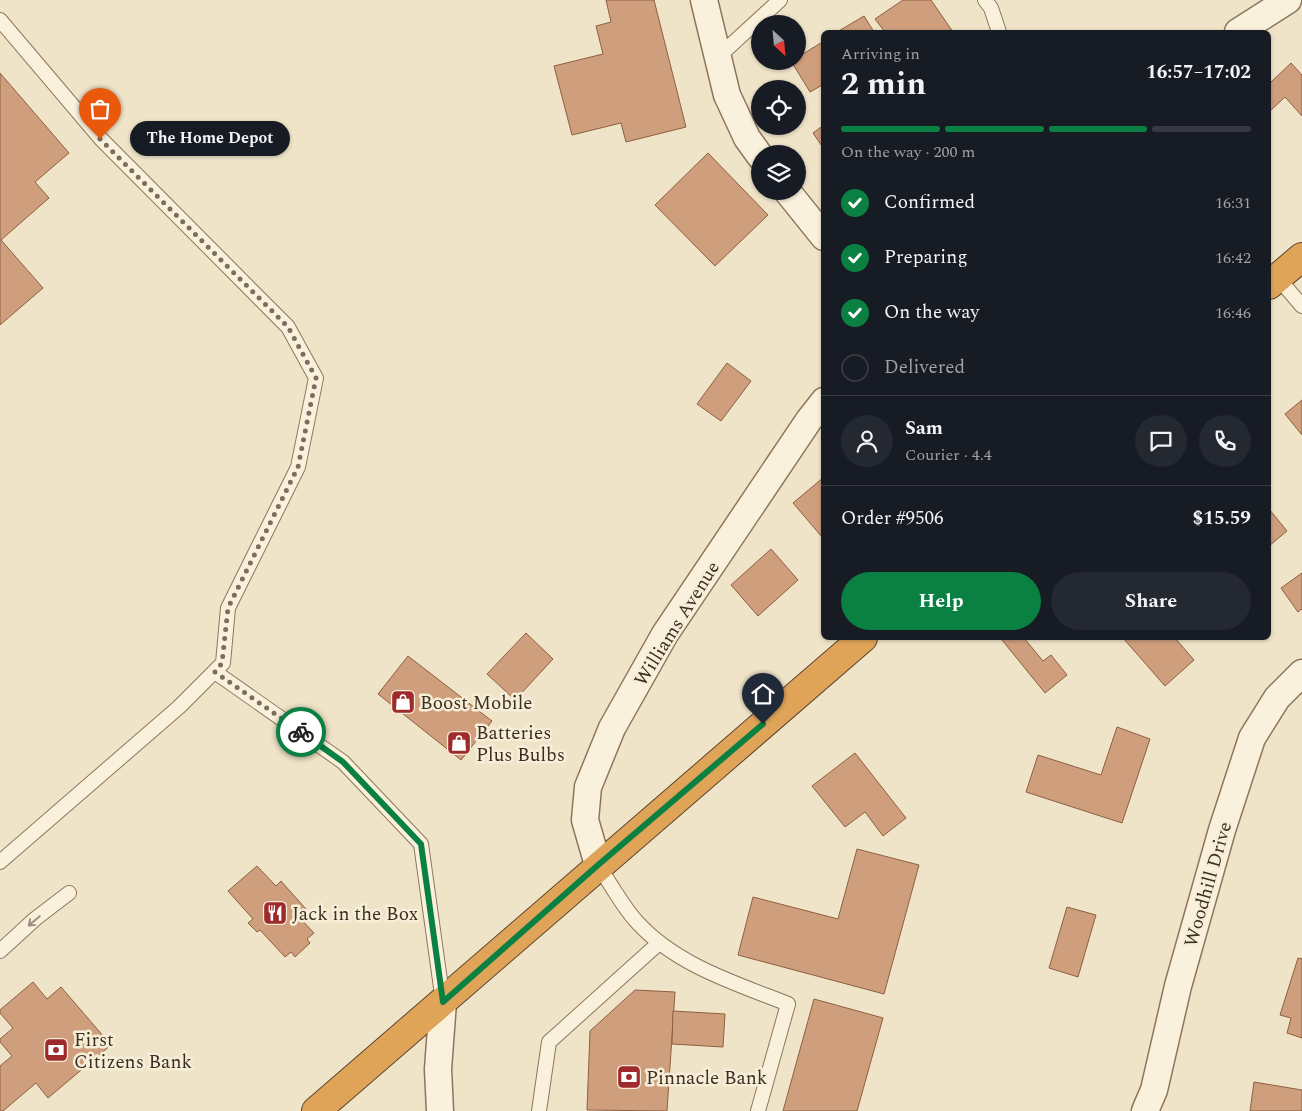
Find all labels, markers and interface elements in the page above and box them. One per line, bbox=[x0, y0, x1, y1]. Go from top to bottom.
north arrow bbox=[751, 15, 806, 70]
map controls bbox=[751, 15, 806, 200]
text: Arriving in bbox=[841, 42, 920, 66]
text: 16:57–17:02 bbox=[1146, 58, 1251, 87]
text: 2 min bbox=[841, 60, 926, 109]
button: locate bbox=[751, 80, 806, 135]
pin bbox=[79, 88, 121, 139]
icon: bag bbox=[86, 95, 114, 123]
callout: The Home Depot bbox=[130, 122, 290, 156]
text: The Home Depot bbox=[147, 126, 273, 150]
text: On the way · 200 m bbox=[841, 140, 975, 164]
button: layers bbox=[751, 145, 806, 200]
text: Confirmed bbox=[884, 188, 975, 217]
icon: check bbox=[841, 189, 869, 217]
text: 16:31 bbox=[1215, 191, 1251, 215]
text: Preparing bbox=[884, 243, 968, 272]
icon: check bbox=[841, 244, 869, 272]
text: 16:42 bbox=[1215, 246, 1251, 270]
text: On the way bbox=[884, 298, 980, 327]
icon: check bbox=[841, 299, 869, 327]
text: 16:46 bbox=[1215, 301, 1251, 325]
text: Delivered bbox=[884, 353, 965, 382]
text: Sam bbox=[905, 414, 943, 443]
button: person bbox=[841, 415, 893, 467]
button: chat bbox=[1135, 415, 1187, 467]
button: phone bbox=[1199, 415, 1251, 467]
text: Courier · 4.4 bbox=[905, 443, 992, 467]
text: Order #9506 bbox=[841, 504, 944, 533]
text: $15.59 bbox=[1193, 504, 1251, 533]
street label: Williams Avenue bbox=[627, 556, 727, 692]
button: Help bbox=[841, 572, 1041, 630]
button: Share bbox=[1051, 572, 1251, 630]
pin bbox=[742, 673, 784, 724]
icon: home bbox=[749, 680, 777, 708]
shop icon: Boost Mobile bbox=[390, 689, 416, 715]
place label: Boost Mobile bbox=[420, 689, 533, 718]
courier bbox=[276, 707, 326, 757]
icon: bike bbox=[287, 718, 315, 746]
place label: Batteries Plus Bulbs bbox=[476, 719, 565, 770]
shop icon: Batteries Plus Bulbs bbox=[446, 730, 472, 756]
street label: Woodhill Drive bbox=[1177, 818, 1240, 950]
restaurant icon: Jack in the Box bbox=[262, 900, 288, 926]
place label: Jack in the Box bbox=[292, 900, 418, 929]
one-way arrow bbox=[27, 916, 40, 927]
place label: First Citizens Bank bbox=[74, 1026, 192, 1077]
bank icon: First Citizens Bank bbox=[43, 1037, 69, 1063]
bank icon: Pinnacle Bank bbox=[616, 1064, 642, 1090]
place label: Pinnacle Bank bbox=[646, 1064, 768, 1093]

